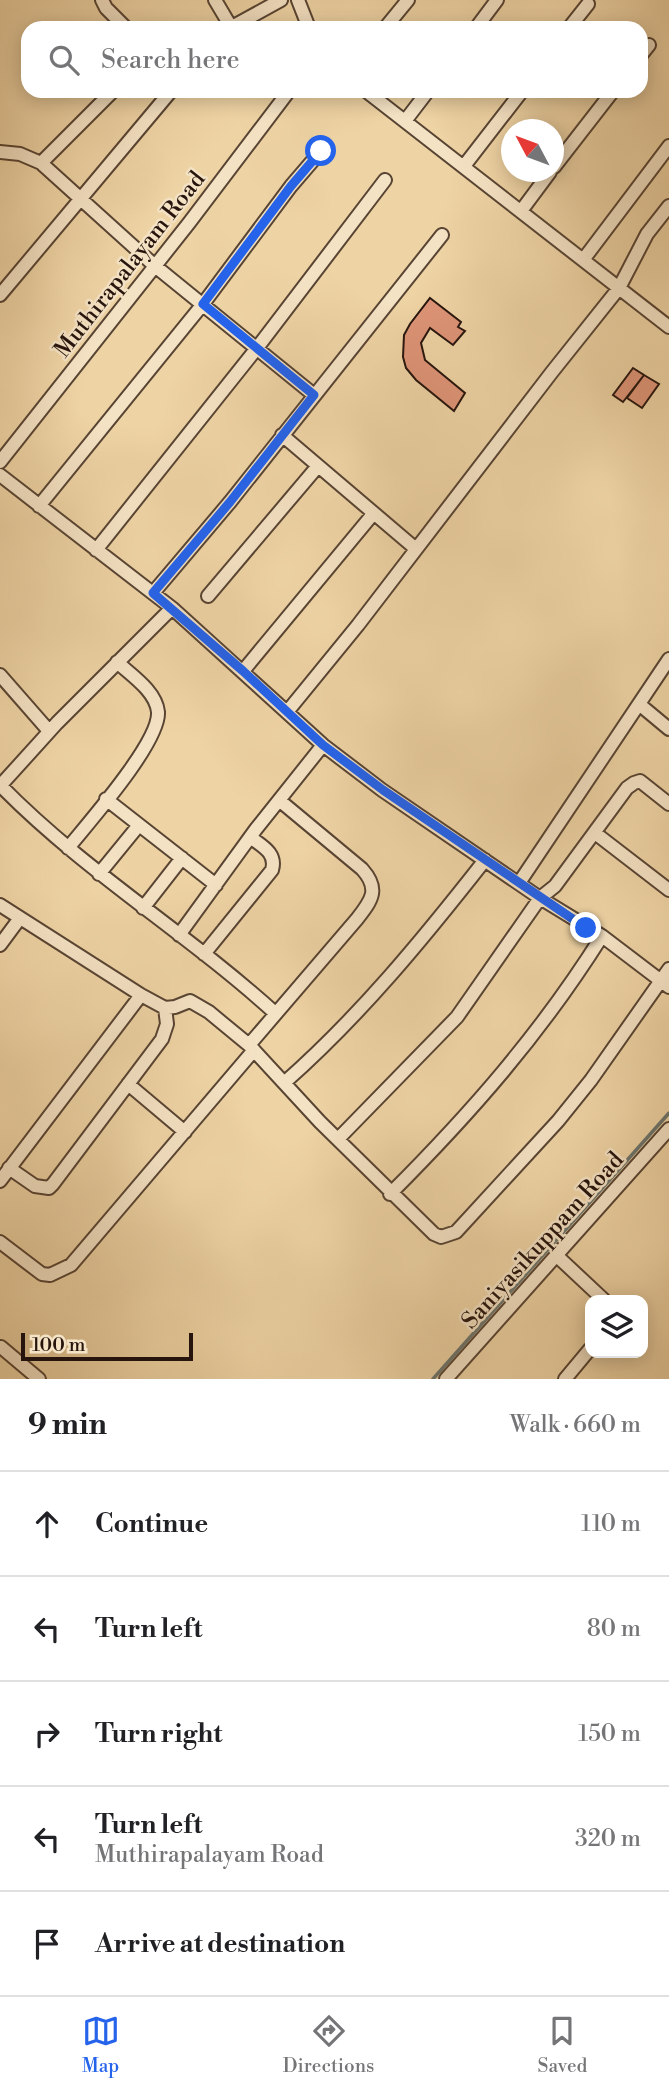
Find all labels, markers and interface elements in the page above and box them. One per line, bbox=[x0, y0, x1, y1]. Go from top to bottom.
search box bbox=[21, 21, 648, 98]
icon: search bbox=[45, 41, 83, 79]
text: Search here bbox=[101, 44, 240, 76]
north arrow bbox=[501, 119, 564, 182]
route start bbox=[305, 135, 336, 166]
street label: Muthirapalayam Road bbox=[48, 166, 211, 363]
route end bbox=[570, 912, 601, 943]
street label: Saniyasikuppam Road bbox=[456, 1146, 630, 1335]
map controls bbox=[585, 1295, 648, 1358]
button: layers bbox=[585, 1295, 648, 1358]
scale bar bbox=[21, 1330, 192, 1362]
text: 100 m bbox=[32, 1333, 85, 1357]
text: 9 min bbox=[28, 1406, 107, 1444]
text: Walk · 660 m bbox=[510, 1411, 641, 1439]
icon: ahead bbox=[28, 1505, 66, 1543]
text: Continue bbox=[95, 1508, 208, 1540]
text: 110 m bbox=[581, 1510, 641, 1538]
icon: left bbox=[28, 1610, 66, 1648]
text: Turn left bbox=[95, 1613, 203, 1645]
text: 80 m bbox=[587, 1615, 641, 1643]
icon: right bbox=[28, 1715, 66, 1753]
text: Turn right bbox=[95, 1718, 223, 1750]
text: 150 m bbox=[578, 1720, 641, 1748]
text: Turn left bbox=[95, 1809, 203, 1841]
icon: left bbox=[28, 1820, 66, 1858]
text: 320 m bbox=[575, 1825, 641, 1853]
text: Muthirapalayam Road bbox=[95, 1841, 324, 1869]
icon: arrive bbox=[28, 1925, 66, 1963]
text: Arrive at destination bbox=[95, 1928, 345, 1960]
tab: Map bbox=[82, 2012, 120, 2078]
tab: Directions bbox=[283, 2012, 374, 2078]
tab: Saved bbox=[538, 2012, 587, 2078]

